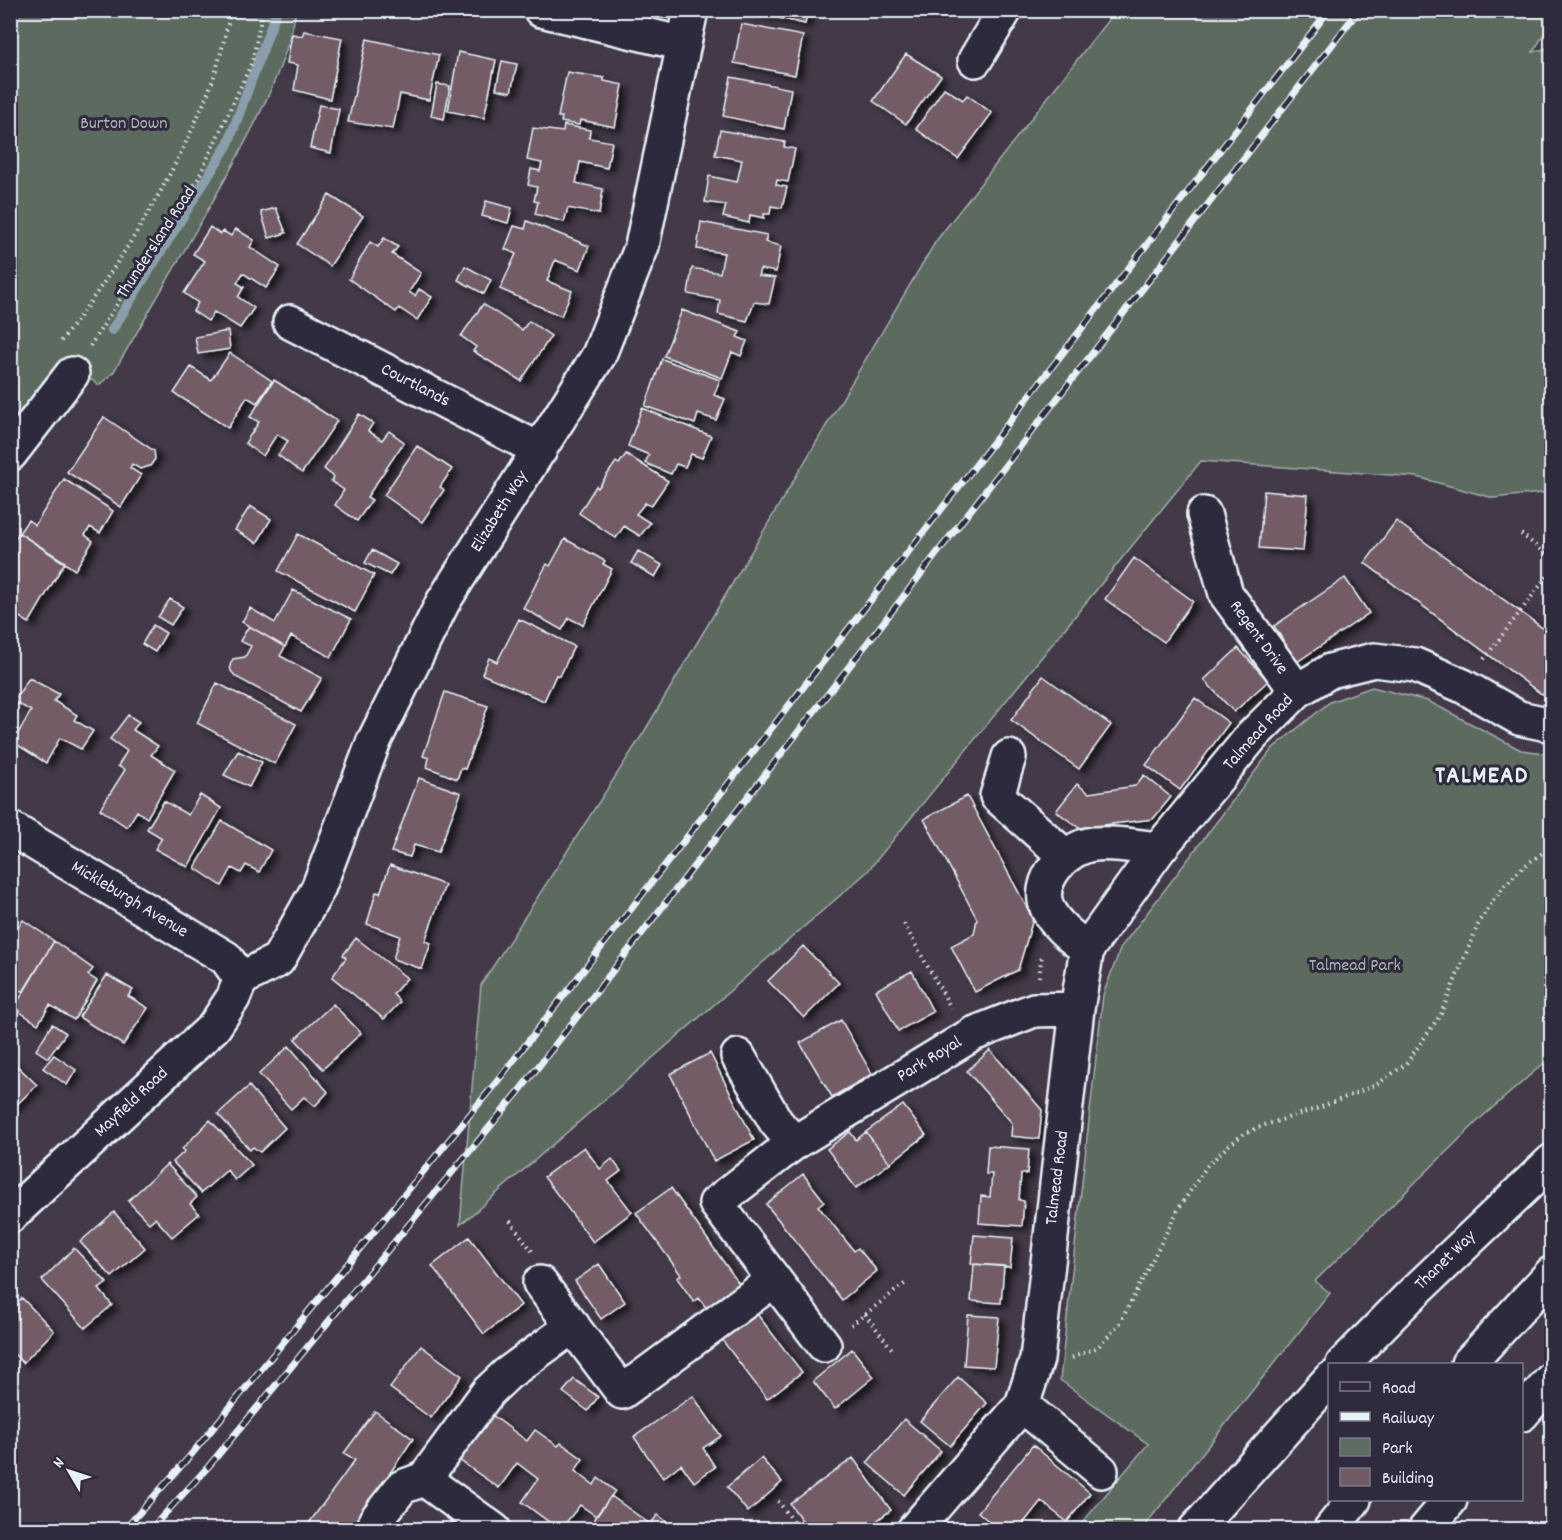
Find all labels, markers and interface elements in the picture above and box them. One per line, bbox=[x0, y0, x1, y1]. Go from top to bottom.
park label: Burton Down bbox=[80, 112, 168, 137]
street label: Thundersland Road bbox=[111, 182, 203, 304]
street label: Courtlands bbox=[376, 358, 454, 414]
street label: Elizabeth Way bbox=[465, 466, 535, 558]
street label: Regent Drive bbox=[1223, 596, 1294, 680]
street label: Talmead Road bbox=[1218, 689, 1300, 777]
district label: TALMEAD bbox=[1435, 760, 1529, 794]
street label: Mickleburgh Avenue bbox=[66, 855, 192, 945]
park label: Talmead Park bbox=[1309, 954, 1401, 979]
street label: Park Royal bbox=[893, 1030, 968, 1089]
street label: Mayfield Road bbox=[89, 1062, 175, 1144]
street label: Talmead Road bbox=[1040, 1129, 1076, 1227]
street label: Thanet Way bbox=[1410, 1225, 1483, 1297]
legend bbox=[1328, 1363, 1523, 1501]
text: Road bbox=[1382, 1377, 1416, 1402]
text: Railway bbox=[1382, 1407, 1435, 1432]
text: Park bbox=[1382, 1437, 1413, 1462]
north arrow bbox=[39, 1441, 99, 1501]
text: N bbox=[48, 1453, 71, 1473]
text: Building bbox=[1382, 1467, 1434, 1492]

